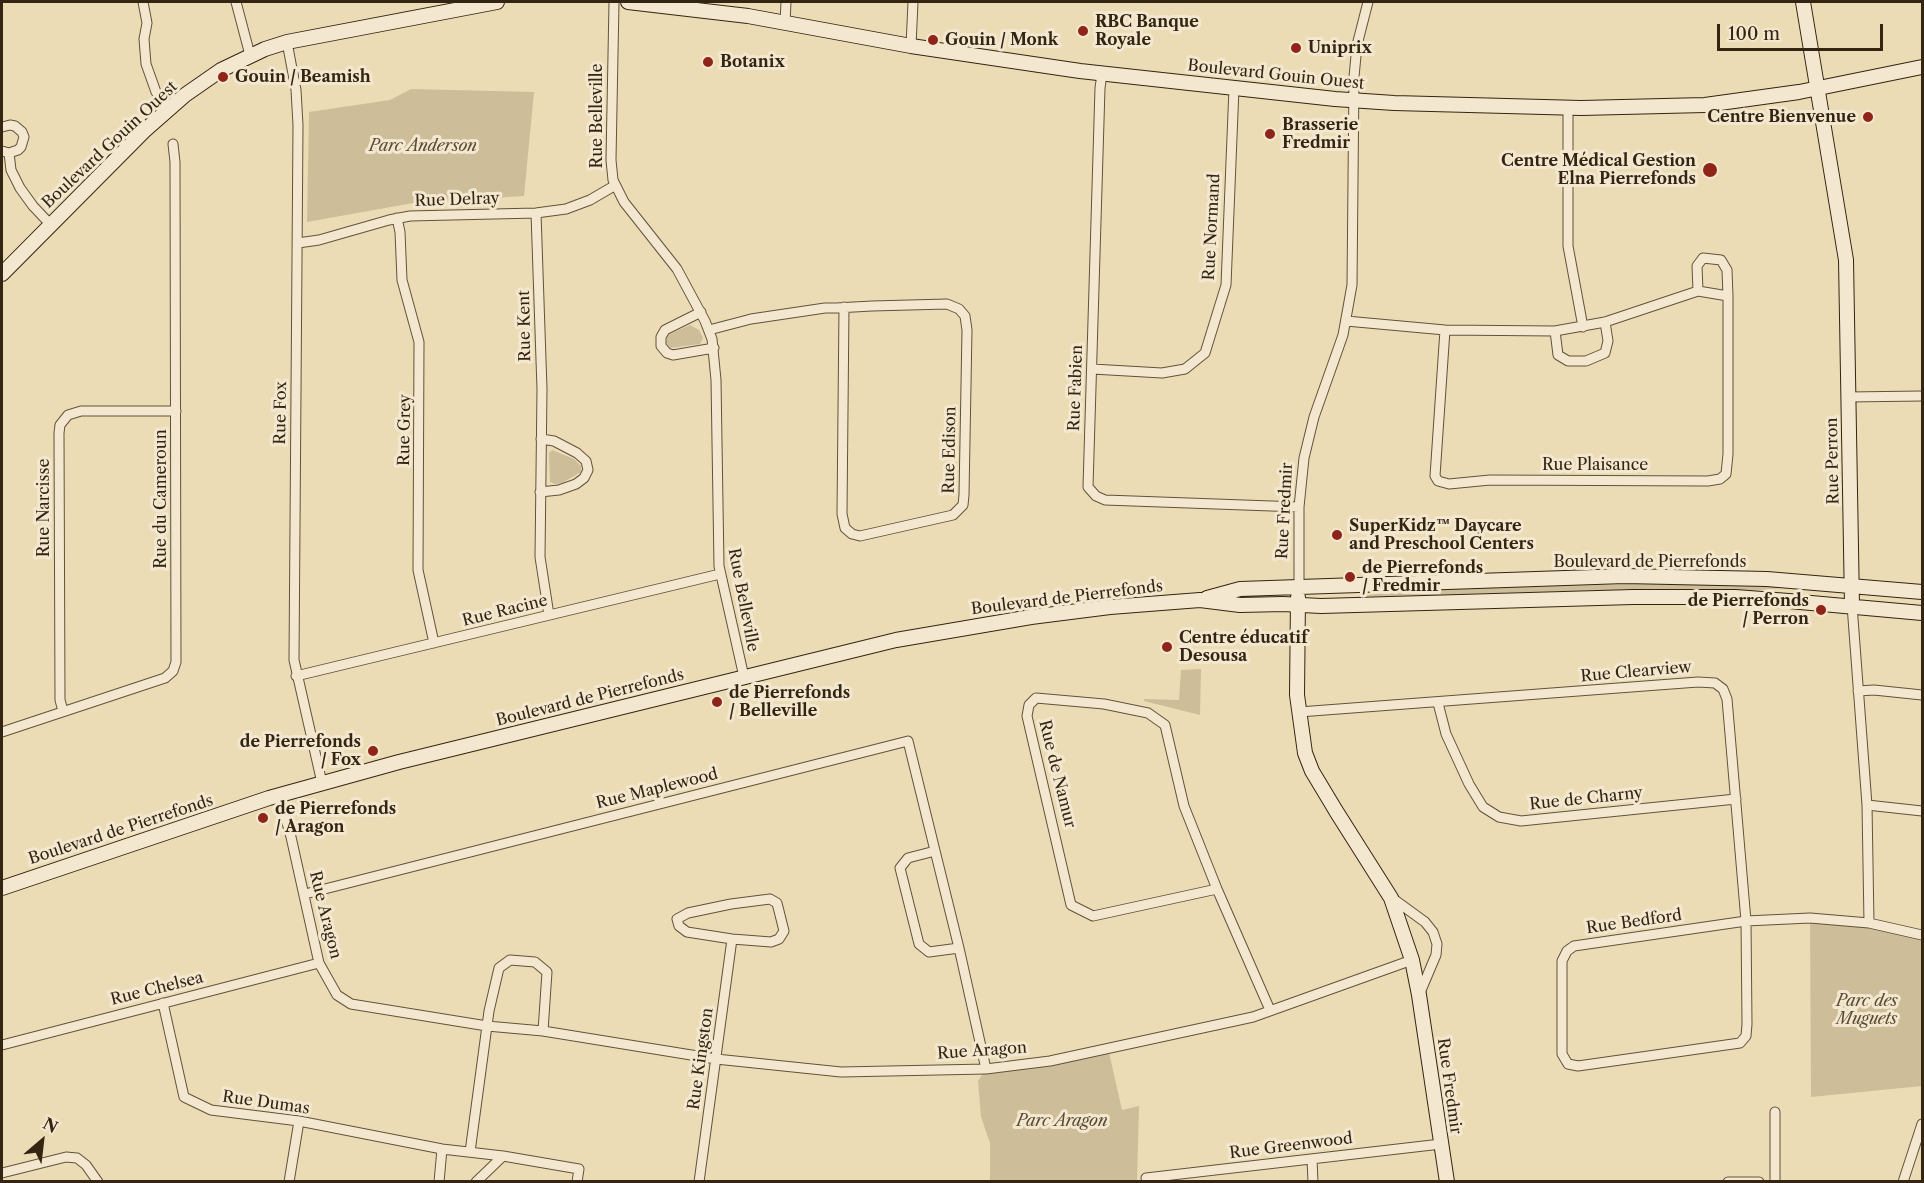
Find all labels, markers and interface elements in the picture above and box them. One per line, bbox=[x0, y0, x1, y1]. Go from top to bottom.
place label: RBC Banque Royale bbox=[1095, 12, 1199, 50]
scale bar bbox=[1720, 12, 1886, 50]
text: 100 m bbox=[1728, 23, 1780, 45]
marker: RBC Banque Royale bbox=[1076, 24, 1090, 38]
place label: Gouin / Monk bbox=[945, 30, 1058, 50]
marker: Gouin / Monk bbox=[926, 33, 940, 47]
place label: Uniprix bbox=[1308, 38, 1372, 58]
marker: Uniprix bbox=[1289, 41, 1303, 55]
place label: Botanix bbox=[720, 52, 785, 72]
marker: Botanix bbox=[701, 55, 715, 69]
street label: Boulevard Gouin Ouest bbox=[1187, 56, 1365, 94]
street label: Rue Belleville bbox=[587, 63, 607, 169]
place label: Gouin / Beamish bbox=[235, 67, 371, 87]
marker: Gouin / Beamish bbox=[216, 70, 230, 84]
street label: Boulevard Gouin Ouest bbox=[38, 77, 182, 213]
place label: Centre Bienvenue bbox=[1707, 107, 1856, 127]
marker: Centre Bienvenue bbox=[1861, 110, 1875, 124]
place label: Brasserie Fredmir bbox=[1282, 115, 1358, 153]
marker: Brasserie Fredmir bbox=[1263, 127, 1277, 141]
park label: Parc Anderson bbox=[369, 136, 477, 156]
place label: Centre Médical Gestion Elna Pierrefonds bbox=[1501, 151, 1696, 189]
marker: Centre Médical Gestion Elna Pierrefonds bbox=[1701, 161, 1719, 179]
street label: Rue Normand bbox=[1200, 173, 1224, 281]
street label: Rue Delray bbox=[414, 189, 500, 211]
street label: Rue Kent bbox=[515, 290, 535, 362]
street label: Rue Fabien bbox=[1065, 344, 1087, 432]
street label: Rue Fox bbox=[271, 381, 291, 445]
street label: Rue Grey bbox=[395, 394, 415, 466]
street label: Rue Edison bbox=[940, 406, 960, 494]
street label: Rue Perron bbox=[1823, 417, 1843, 505]
street label: Rue du Cameroun bbox=[151, 429, 171, 569]
street label: Rue Plaisance bbox=[1542, 455, 1648, 475]
street label: Rue Narcisse bbox=[34, 459, 54, 557]
street label: Rue Fredmir bbox=[1273, 462, 1297, 560]
place label: SuperKidz™ Daycare and Preschool Centers bbox=[1349, 516, 1534, 554]
marker: SuperKidz™ Daycare and Preschool Centers bbox=[1330, 528, 1344, 542]
street label: Rue Belleville bbox=[724, 547, 762, 653]
street label: Boulevard de Pierrefonds bbox=[1553, 552, 1747, 572]
place label: de Pierrefonds / Fredmir bbox=[1362, 558, 1483, 596]
marker: de Pierrefonds / Fredmir bbox=[1343, 570, 1357, 584]
street label: Boulevard de Pierrefonds bbox=[970, 577, 1164, 619]
street label: Rue Racine bbox=[460, 591, 550, 631]
place label: de Pierrefonds / Perron bbox=[1688, 591, 1809, 629]
marker: de Pierrefonds / Perron bbox=[1814, 603, 1828, 617]
place label: Centre éducatif Desousa bbox=[1179, 628, 1308, 666]
marker: Centre éducatif Desousa bbox=[1160, 640, 1174, 654]
street label: Rue Clearview bbox=[1580, 658, 1692, 686]
street label: Boulevard de Pierrefonds bbox=[494, 665, 686, 731]
place label: de Pierrefonds / Belleville bbox=[729, 683, 850, 721]
marker: de Pierrefonds / Belleville bbox=[710, 695, 724, 709]
street label: Rue de Namur bbox=[1034, 718, 1080, 830]
place label: de Pierrefonds / Fox bbox=[240, 732, 361, 770]
marker: de Pierrefonds / Fox bbox=[366, 744, 380, 758]
street label: Rue Maplewood bbox=[594, 765, 720, 813]
street label: Rue de Charny bbox=[1528, 784, 1644, 814]
street label: Boulevard de Pierrefonds bbox=[26, 791, 216, 869]
place label: de Pierrefonds / Aragon bbox=[275, 799, 396, 837]
marker: de Pierrefonds / Aragon bbox=[256, 811, 270, 825]
street label: Rue Aragon bbox=[305, 869, 345, 961]
street label: Rue Bedford bbox=[1585, 906, 1683, 938]
street label: Rue Chelsea bbox=[108, 968, 206, 1010]
park label: Parc des Muguets bbox=[1836, 991, 1898, 1029]
street label: Rue Kingston bbox=[684, 1007, 718, 1111]
street label: Rue Fredmir bbox=[1433, 1037, 1465, 1135]
street label: Rue Aragon bbox=[936, 1038, 1028, 1064]
street label: Rue Dumas bbox=[221, 1087, 311, 1119]
north arrow bbox=[12, 1111, 72, 1171]
park label: Parc Aragon bbox=[1016, 1111, 1108, 1131]
text: N bbox=[40, 1113, 61, 1137]
street label: Rue Greenwood bbox=[1228, 1129, 1354, 1163]

